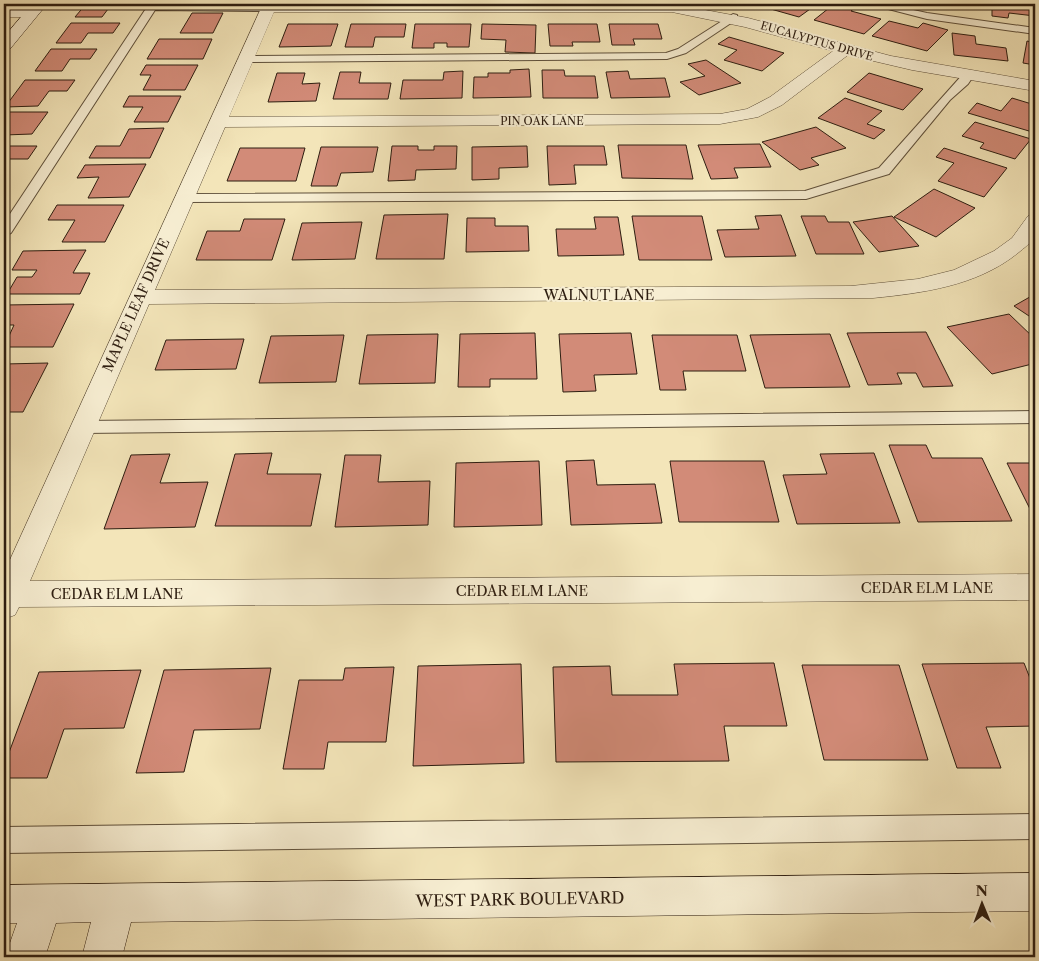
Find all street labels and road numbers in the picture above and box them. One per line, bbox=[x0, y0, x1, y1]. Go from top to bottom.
street label: EUCALYPTUS DRIVE bbox=[759, 18, 875, 64]
street label: PIN OAK LANE bbox=[500, 114, 584, 128]
street label: MAPLE LEAF DRIVE bbox=[98, 235, 174, 375]
street label: WALNUT LANE bbox=[543, 286, 654, 304]
street label: CEDAR ELM LANE bbox=[861, 579, 993, 597]
street label: CEDAR ELM LANE bbox=[456, 582, 588, 600]
street label: CEDAR ELM LANE bbox=[51, 585, 183, 603]
street label: WEST PARK BOULEVARD bbox=[415, 887, 624, 911]

